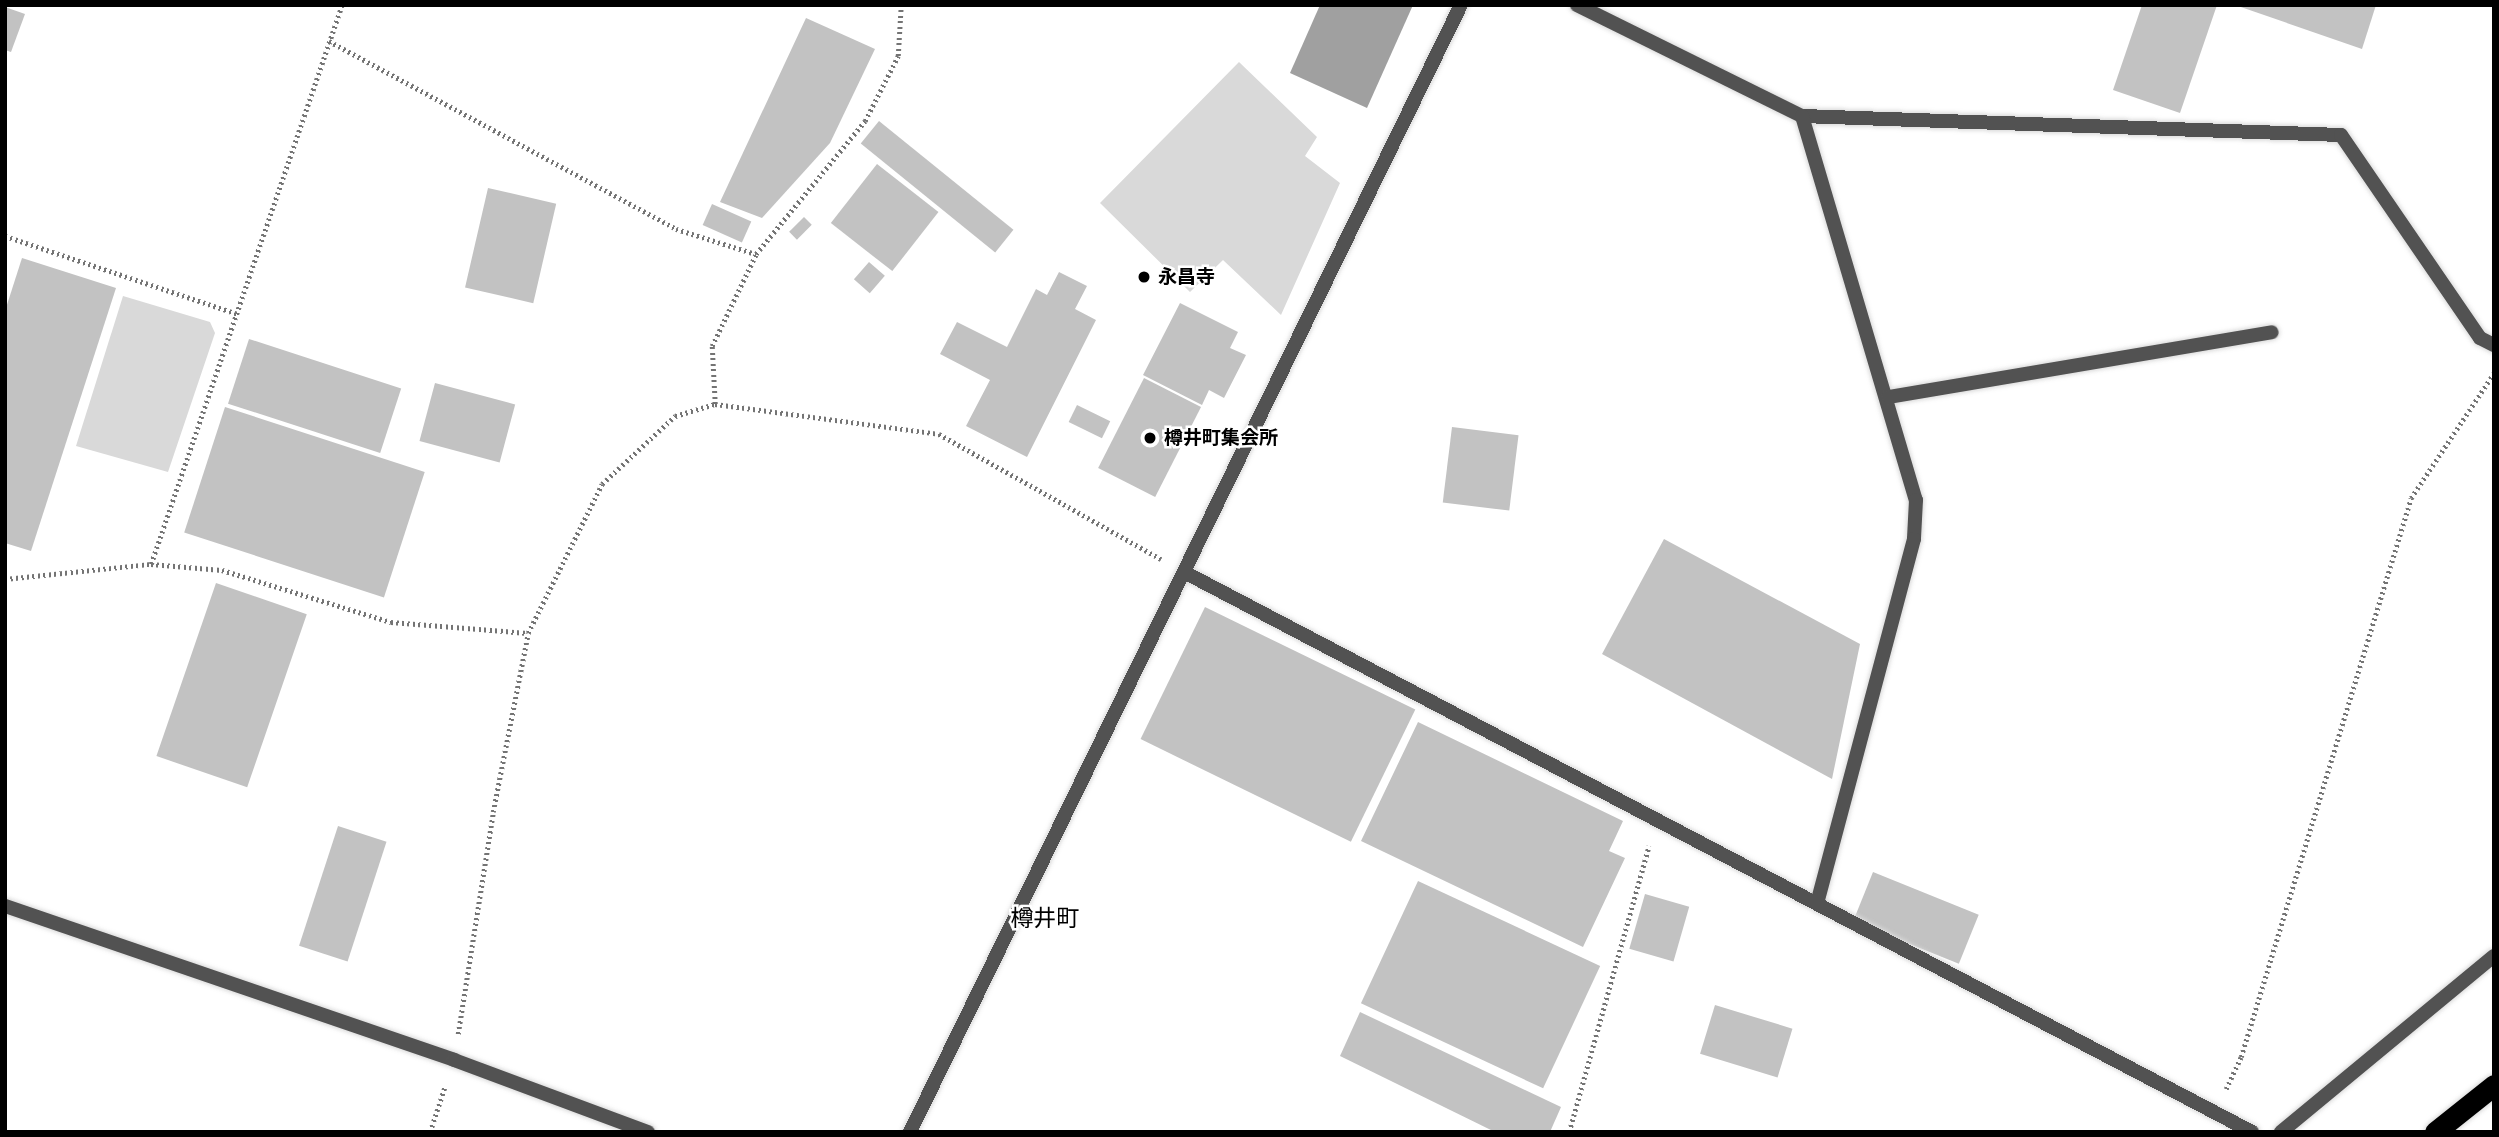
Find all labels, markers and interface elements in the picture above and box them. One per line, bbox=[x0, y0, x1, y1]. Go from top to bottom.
place label: 永昌寺 bbox=[1158, 266, 1215, 288]
marker: 永昌寺 bbox=[1136, 269, 1152, 285]
place label: 樽井町集会所 bbox=[1164, 427, 1278, 449]
marker: 樽井町集会所 bbox=[1142, 430, 1158, 446]
district label: 樽井町 bbox=[1011, 904, 1079, 932]

